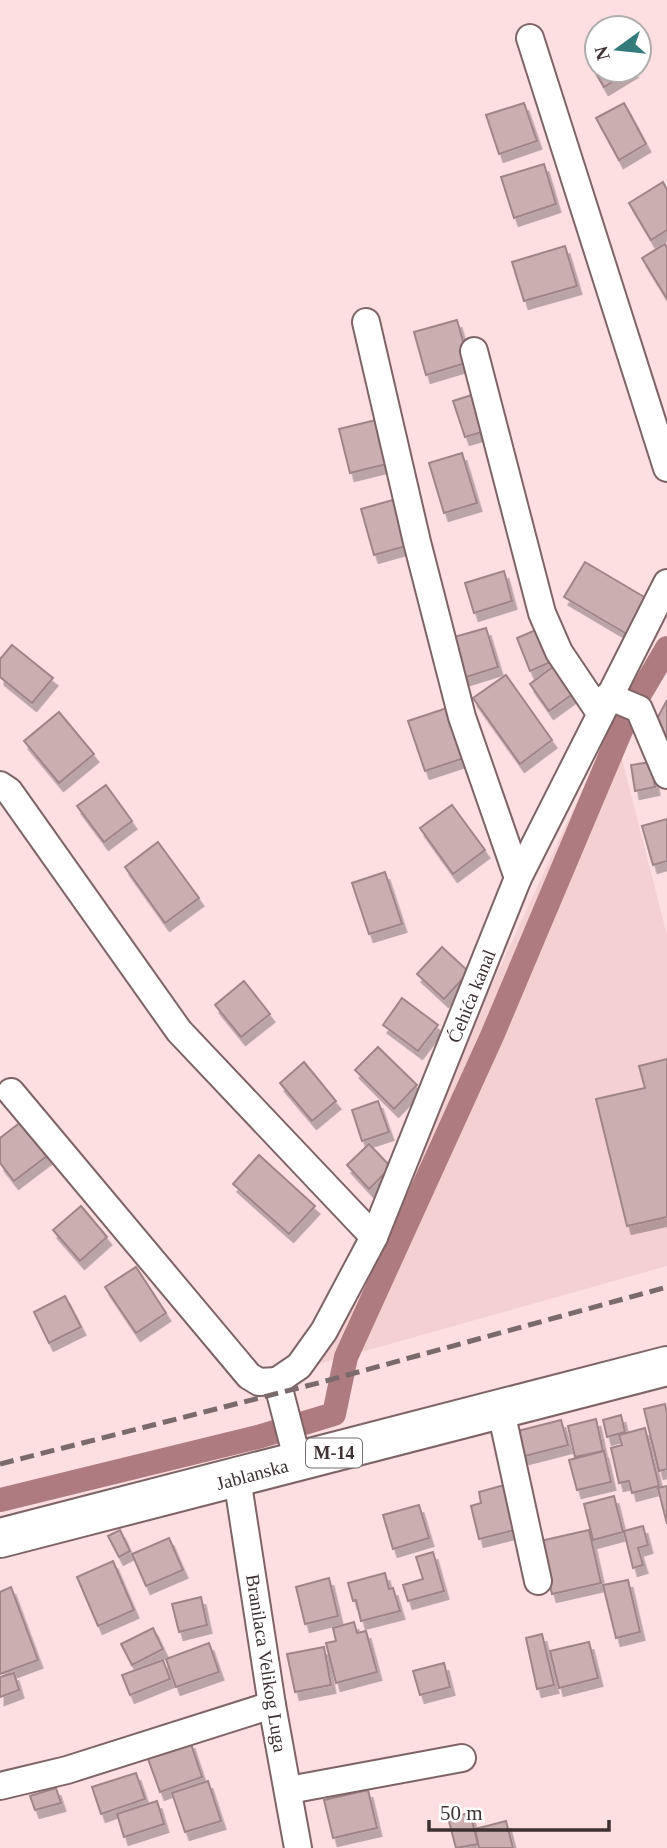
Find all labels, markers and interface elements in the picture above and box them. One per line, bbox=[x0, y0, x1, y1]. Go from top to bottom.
north arrow bbox=[583, 14, 653, 84]
text: N bbox=[590, 44, 614, 63]
street label: Ćehića kanal bbox=[443, 947, 500, 1046]
road number: M-14 bbox=[306, 1438, 362, 1468]
street label: Jablanska bbox=[214, 1455, 291, 1494]
street label: Branilaca Velikog Luga bbox=[242, 1572, 291, 1754]
scale bar bbox=[429, 1788, 609, 1832]
text: 50 m bbox=[440, 1801, 483, 1825]

